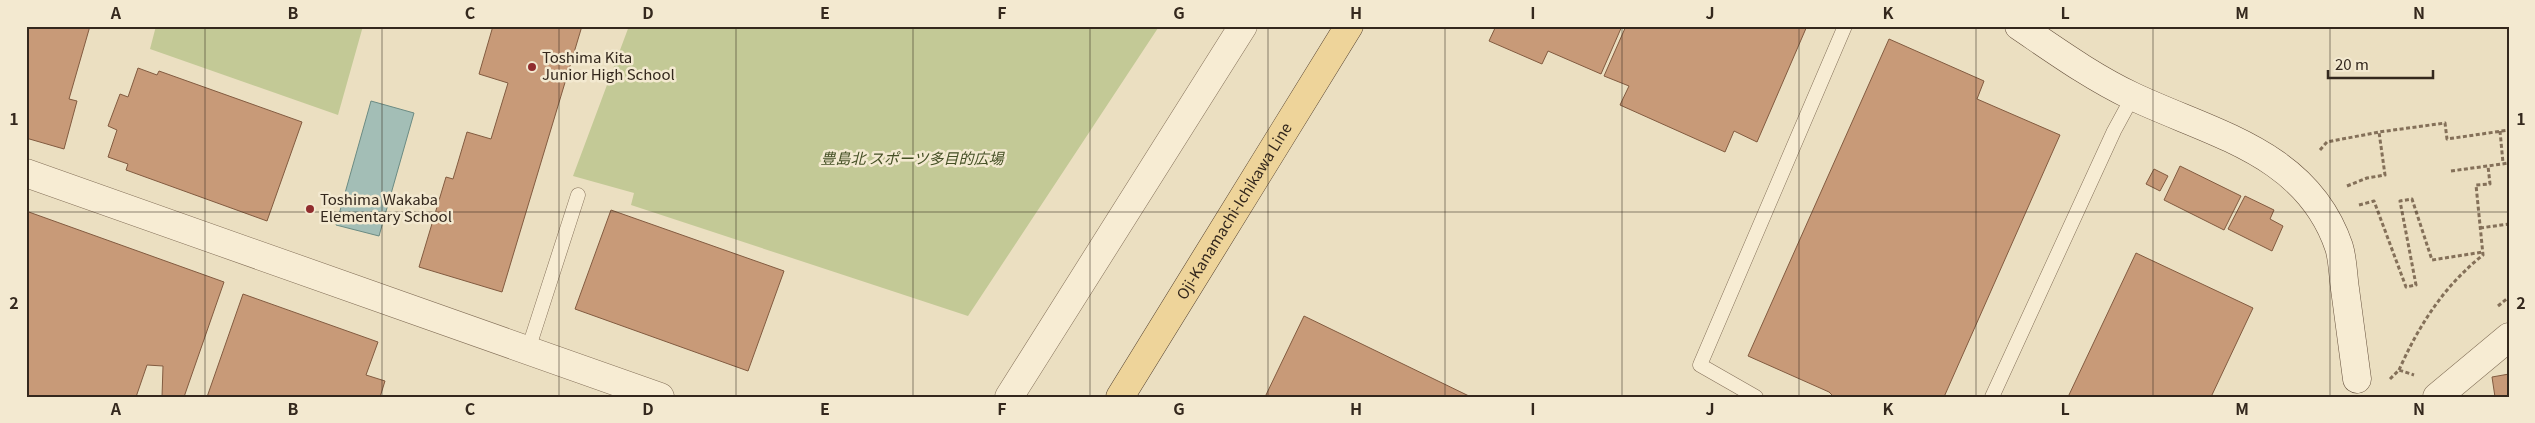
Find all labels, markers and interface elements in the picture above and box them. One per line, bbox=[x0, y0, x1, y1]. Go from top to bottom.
text: A bbox=[110, 0, 122, 24]
text: B bbox=[288, 0, 299, 24]
text: C bbox=[465, 0, 476, 24]
text: D bbox=[642, 0, 654, 24]
text: E bbox=[820, 0, 830, 24]
text: F bbox=[997, 0, 1007, 24]
text: G bbox=[1173, 0, 1185, 24]
text: H bbox=[1350, 0, 1362, 24]
text: I bbox=[1530, 0, 1536, 24]
text: J bbox=[1705, 0, 1715, 24]
text: K bbox=[1883, 0, 1895, 24]
text: L bbox=[2060, 0, 2070, 24]
text: M bbox=[2235, 0, 2249, 24]
text: N bbox=[2413, 0, 2425, 24]
place label: Toshima Kita Junior High School bbox=[542, 46, 675, 84]
scale bar bbox=[2328, 48, 2432, 80]
text: 20 m bbox=[2335, 53, 2369, 74]
marker: Toshima Kita Junior High School bbox=[526, 61, 538, 73]
text: 1 bbox=[9, 106, 19, 130]
text: 1 bbox=[2516, 106, 2526, 130]
street label: Oji-Kanamachi-Ichikawa Line bbox=[1171, 118, 1296, 303]
park label: 豊島北 スポーツ多目的広場 bbox=[820, 147, 1006, 168]
place label: Toshima Wakaba Elementary School bbox=[320, 188, 452, 226]
marker: Toshima Wakaba Elementary School bbox=[304, 203, 316, 215]
text: 2 bbox=[9, 290, 19, 314]
text: 2 bbox=[2516, 290, 2526, 314]
text: A bbox=[110, 396, 122, 420]
text: B bbox=[288, 396, 299, 420]
text: C bbox=[465, 396, 476, 420]
text: D bbox=[642, 396, 654, 420]
text: E bbox=[820, 396, 830, 420]
text: F bbox=[997, 396, 1007, 420]
text: G bbox=[1173, 396, 1185, 420]
text: H bbox=[1350, 396, 1362, 420]
text: I bbox=[1530, 396, 1536, 420]
text: J bbox=[1705, 396, 1715, 420]
text: K bbox=[1883, 396, 1895, 420]
text: L bbox=[2060, 396, 2070, 420]
text: M bbox=[2235, 396, 2249, 420]
text: N bbox=[2413, 396, 2425, 420]

